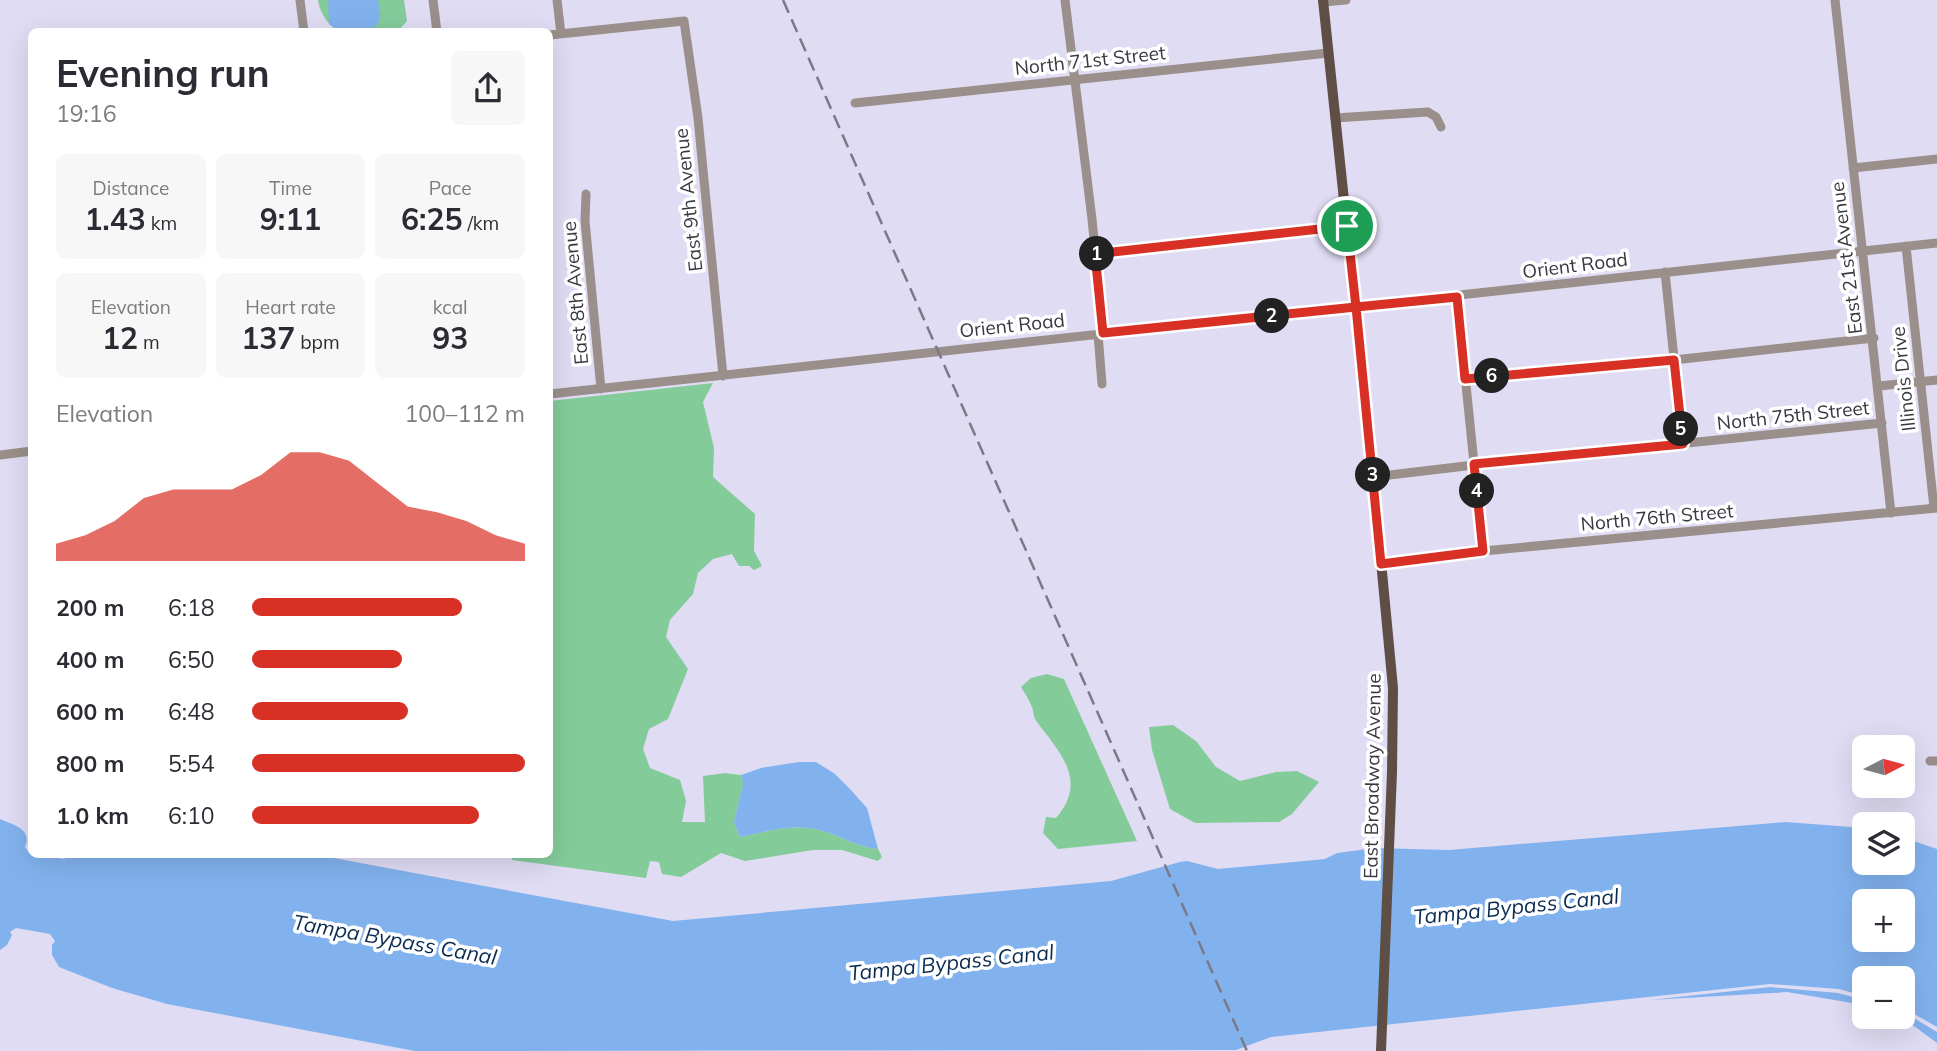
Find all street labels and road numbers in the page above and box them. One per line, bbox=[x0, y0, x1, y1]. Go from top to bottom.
street label: North 71st Street bbox=[1013, 40, 1167, 80]
street label: East 9th Avenue bbox=[669, 127, 707, 273]
street label: East 21st Avenue bbox=[1825, 180, 1867, 336]
street label: East 8th Avenue bbox=[557, 220, 593, 366]
street label: Orient Road bbox=[1521, 247, 1629, 283]
street label: Orient Road bbox=[958, 308, 1066, 342]
street label: Illinois Drive bbox=[1886, 325, 1920, 433]
street label: North 75th Street bbox=[1716, 395, 1871, 435]
street label: North 76th Street bbox=[1580, 498, 1735, 536]
street label: East Broadway Avenue bbox=[1358, 673, 1386, 879]

